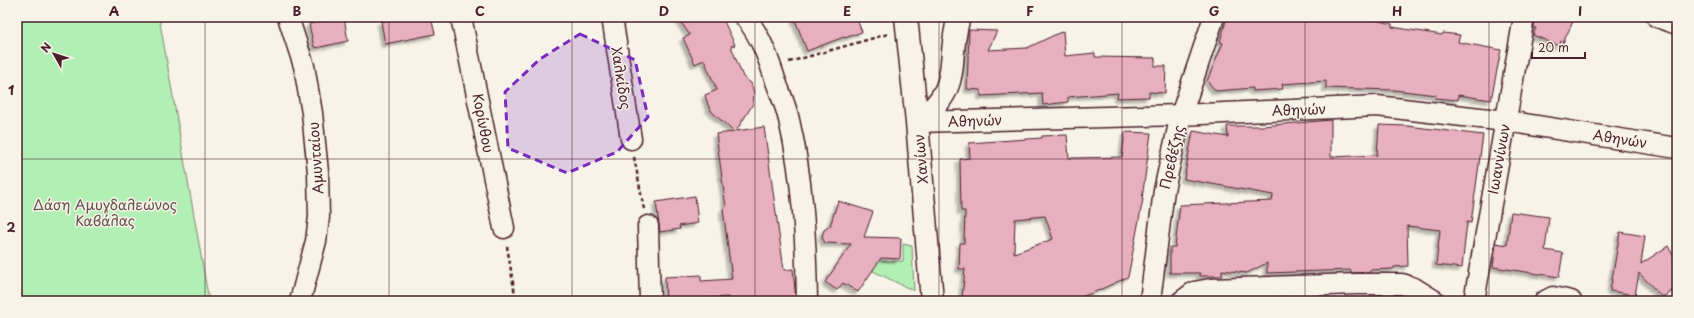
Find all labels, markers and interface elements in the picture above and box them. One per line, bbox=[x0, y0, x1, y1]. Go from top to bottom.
text: A bbox=[109, 1, 119, 20]
text: B bbox=[293, 1, 302, 20]
text: C bbox=[475, 1, 485, 20]
text: D bbox=[659, 1, 669, 20]
text: E bbox=[843, 1, 851, 20]
text: F bbox=[1026, 1, 1034, 20]
text: G bbox=[1209, 1, 1219, 20]
text: H bbox=[1392, 1, 1402, 20]
text: I bbox=[1578, 1, 1582, 20]
north arrow bbox=[34, 34, 74, 74]
scale bar bbox=[1532, 34, 1585, 60]
text: N bbox=[36, 38, 55, 56]
text: 20 m bbox=[1538, 38, 1569, 56]
street label: Χαλκίδος bbox=[606, 45, 637, 111]
text: 1 bbox=[8, 80, 14, 99]
street label: Κορίνθου bbox=[467, 91, 500, 155]
street label: Αθηνών bbox=[1271, 98, 1327, 121]
street label: Αθηνών bbox=[947, 109, 1003, 132]
street label: Αμυνταίου bbox=[302, 121, 329, 195]
street label: Ιωαννίνων bbox=[1482, 122, 1515, 196]
street label: Πρεβέζης bbox=[1154, 123, 1189, 191]
street label: Αθηνών bbox=[1591, 124, 1649, 153]
street label: Χανίων bbox=[908, 133, 933, 185]
park label: Δάση Αμυγδαλεώνος Καβάλας bbox=[33, 194, 177, 231]
text: 2 bbox=[6, 217, 16, 236]

